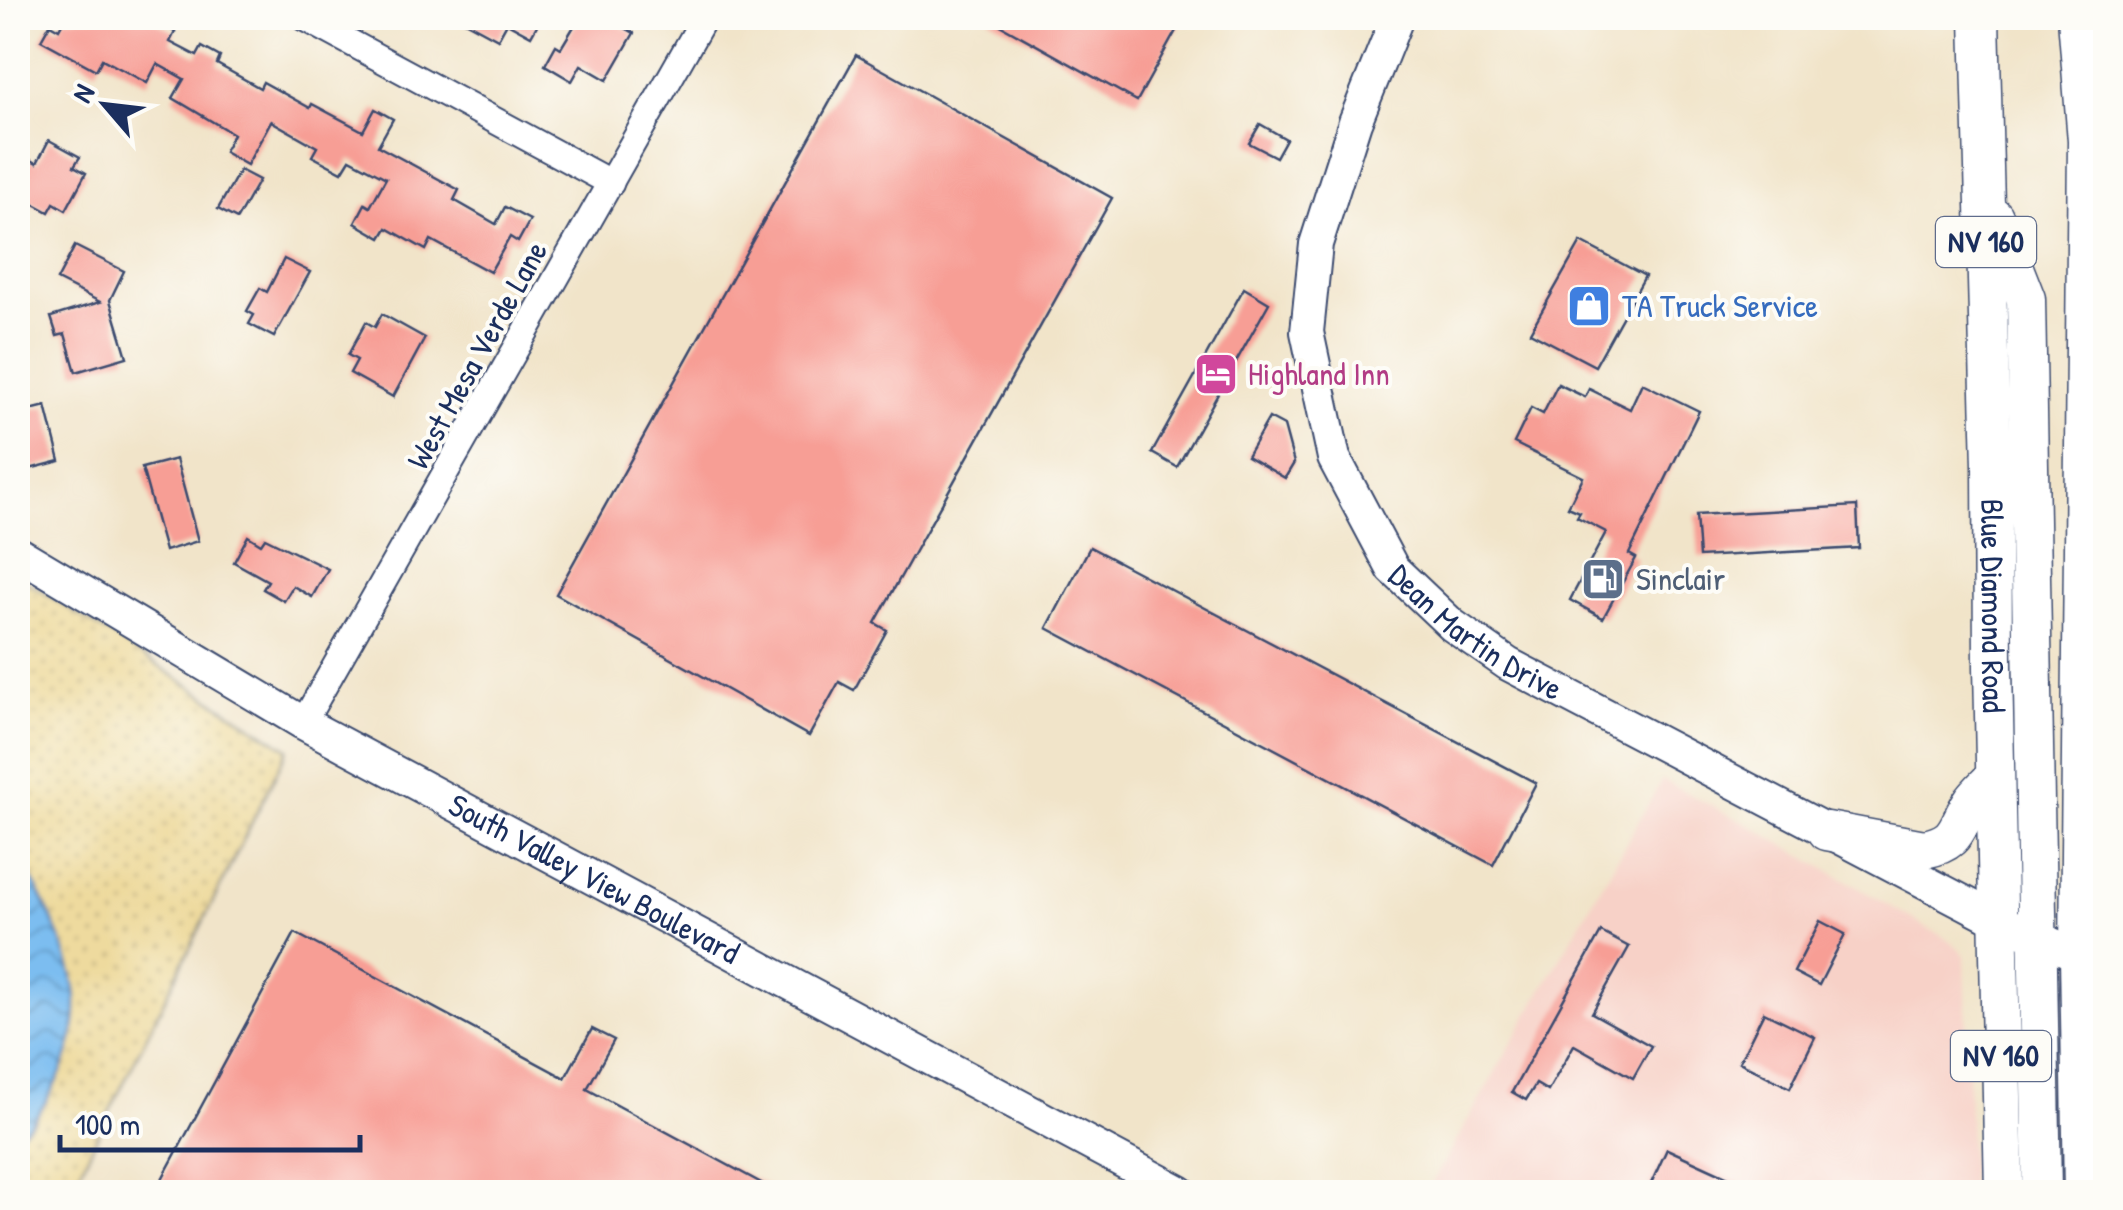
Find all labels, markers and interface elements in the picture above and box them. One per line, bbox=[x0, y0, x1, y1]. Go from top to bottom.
north arrow bbox=[55, 55, 155, 155]
text: N bbox=[63, 78, 103, 109]
road number: NV 160 bbox=[1936, 217, 2036, 267]
street label: West Mesa Verde Lane bbox=[396, 233, 557, 476]
shop icon: TA Truck Service bbox=[1566, 283, 1612, 329]
place label: TA Truck Service bbox=[1622, 284, 1818, 327]
hotel icon: Highland Inn bbox=[1193, 351, 1239, 397]
place label: Highland Inn bbox=[1248, 352, 1390, 395]
street label: Blue Diamond Road bbox=[1971, 499, 2016, 713]
street label: Dean Martin Drive bbox=[1380, 554, 1570, 710]
fuel station icon: Sinclair bbox=[1580, 556, 1626, 602]
place label: Sinclair bbox=[1636, 557, 1725, 600]
street label: South Valley View Boulevard bbox=[441, 783, 747, 974]
road number: NV 160 bbox=[1951, 1031, 2051, 1081]
scale bar bbox=[60, 1090, 360, 1152]
text: 100 m bbox=[75, 1104, 140, 1144]

